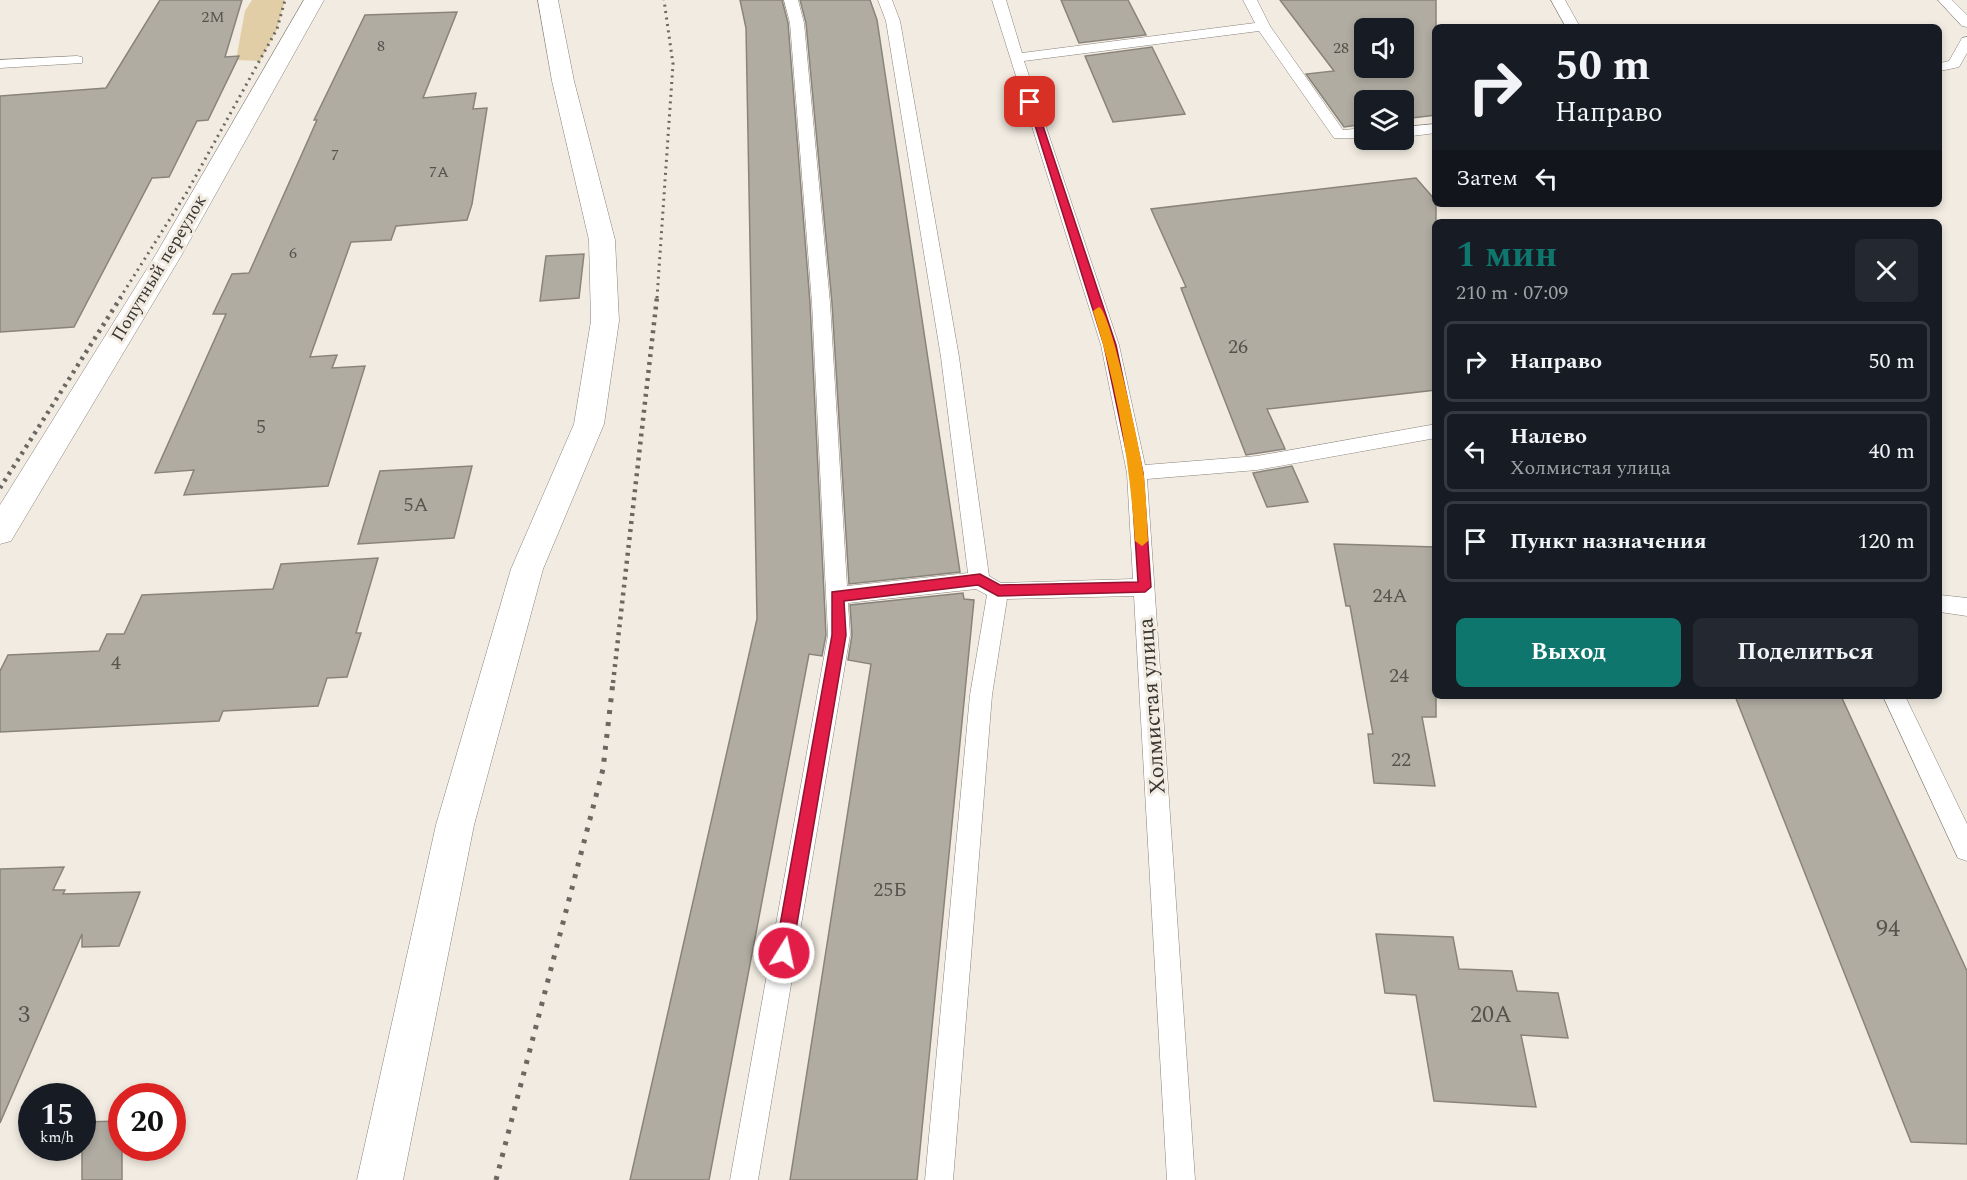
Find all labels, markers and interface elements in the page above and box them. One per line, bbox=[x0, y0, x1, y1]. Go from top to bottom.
house number: 2М bbox=[201, 5, 225, 29]
map controls bbox=[1354, 18, 1414, 150]
button: sound bbox=[1354, 18, 1414, 78]
house number: 8 bbox=[377, 34, 385, 58]
text: 50 m bbox=[1555, 35, 1650, 98]
house number: 28 bbox=[1333, 36, 1349, 60]
icon: right bbox=[1456, 48, 1534, 126]
pin bbox=[1004, 76, 1055, 127]
icon: arrive bbox=[1013, 85, 1046, 118]
button: layers bbox=[1354, 90, 1414, 150]
text: Направо bbox=[1555, 92, 1663, 134]
house number: 7 bbox=[331, 143, 339, 167]
house number: 7А bbox=[429, 160, 449, 184]
text: Затем bbox=[1456, 162, 1518, 195]
icon: left bbox=[1530, 162, 1563, 195]
street label: Попутный переулок bbox=[104, 189, 214, 347]
text: 1 мин bbox=[1456, 228, 1557, 283]
button: close bbox=[1855, 239, 1918, 302]
house number: 6 bbox=[289, 241, 297, 265]
text: 210 m · 07:09 bbox=[1456, 278, 1568, 308]
house number: 26 bbox=[1228, 332, 1248, 362]
icon: right bbox=[1459, 345, 1492, 378]
text: Направо bbox=[1510, 345, 1602, 378]
text: 50 m bbox=[1869, 345, 1915, 378]
house number: 5 bbox=[256, 412, 266, 442]
text: Налево bbox=[1510, 420, 1587, 453]
icon: left bbox=[1459, 435, 1492, 468]
text: 40 m bbox=[1869, 435, 1915, 468]
text: Холмистая улица bbox=[1510, 453, 1671, 483]
house number: 5А bbox=[404, 490, 429, 520]
icon: arrive bbox=[1459, 525, 1492, 558]
text: Пункт назначения bbox=[1510, 525, 1707, 558]
text: 120 m bbox=[1858, 525, 1915, 558]
house number: 24А bbox=[1373, 581, 1408, 611]
street label: Холмистая улица bbox=[1129, 616, 1175, 795]
button: Выход bbox=[1456, 618, 1681, 687]
button: Поделиться bbox=[1693, 618, 1918, 687]
house number: 4 bbox=[111, 648, 121, 678]
house number: 24 bbox=[1389, 661, 1409, 691]
house number: 22 bbox=[1391, 745, 1411, 775]
house number: 25Б bbox=[873, 875, 907, 905]
house number: 94 bbox=[1876, 911, 1900, 947]
position arrow bbox=[752, 921, 816, 985]
house number: 3 bbox=[18, 997, 30, 1033]
house number: 20А bbox=[1470, 997, 1512, 1033]
speed limit sign: 20 bbox=[108, 1083, 186, 1161]
text: 15 bbox=[40, 1092, 74, 1138]
text: km/h bbox=[40, 1126, 74, 1149]

